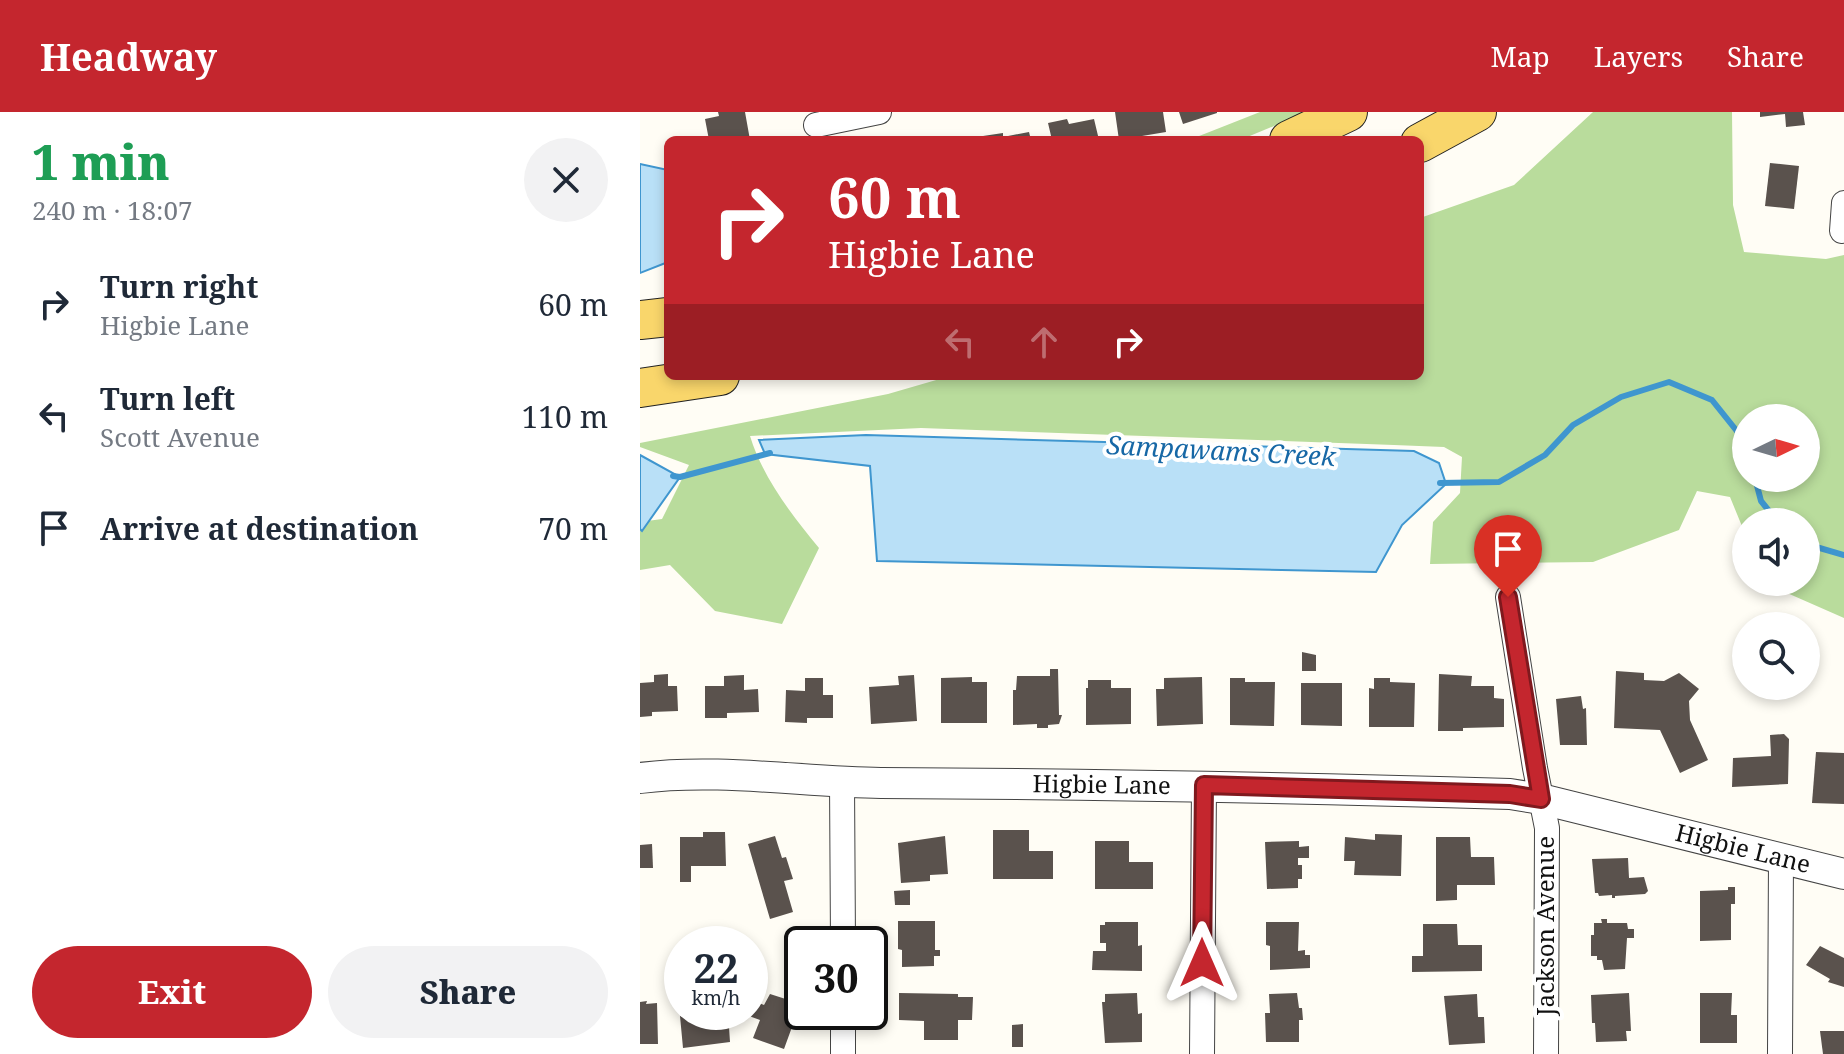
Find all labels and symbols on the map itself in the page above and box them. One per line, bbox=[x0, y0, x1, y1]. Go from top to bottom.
north arrow bbox=[1732, 404, 1820, 492]
water label: Sampawams Creek bbox=[1106, 426, 1338, 474]
pin bbox=[1474, 515, 1542, 597]
street label: Higbie Lane bbox=[1032, 766, 1171, 801]
street label: Higbie Lane bbox=[1672, 815, 1814, 880]
street label: Jackson Avenue bbox=[1528, 836, 1561, 1017]
position arrow bbox=[1160, 921, 1244, 1005]
speed limit sign: 30 bbox=[784, 926, 888, 1030]

